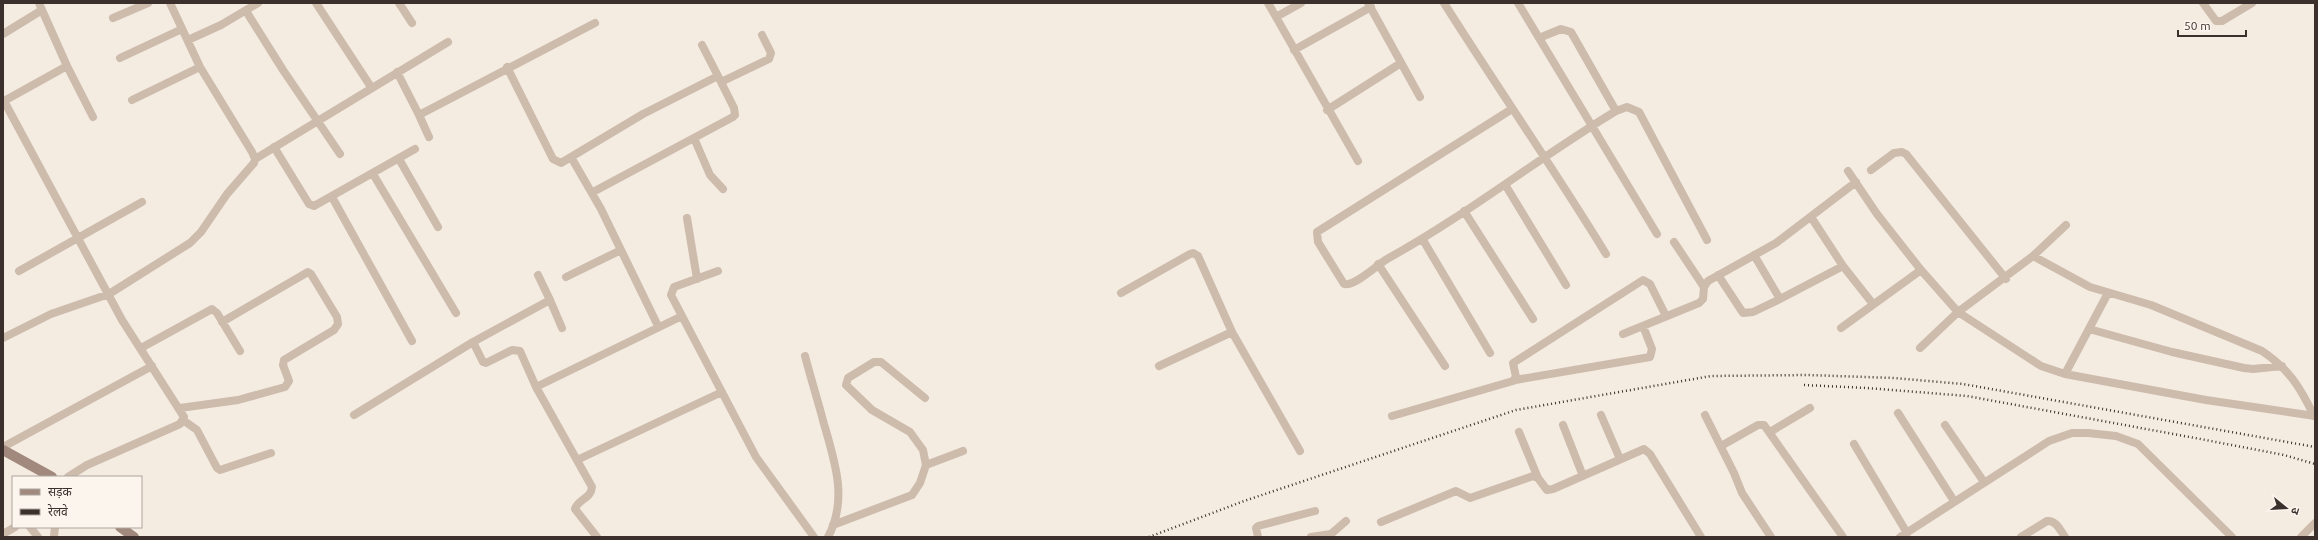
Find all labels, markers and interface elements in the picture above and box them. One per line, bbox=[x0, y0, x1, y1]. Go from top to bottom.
scale bar bbox=[2178, 12, 2246, 38]
text: 50 m bbox=[2184, 19, 2211, 32]
legend bbox=[12, 476, 142, 528]
text: सड़क bbox=[48, 485, 73, 499]
north arrow bbox=[2266, 488, 2306, 528]
text: रेलवे bbox=[48, 504, 68, 518]
text: उ bbox=[2289, 506, 2302, 517]

